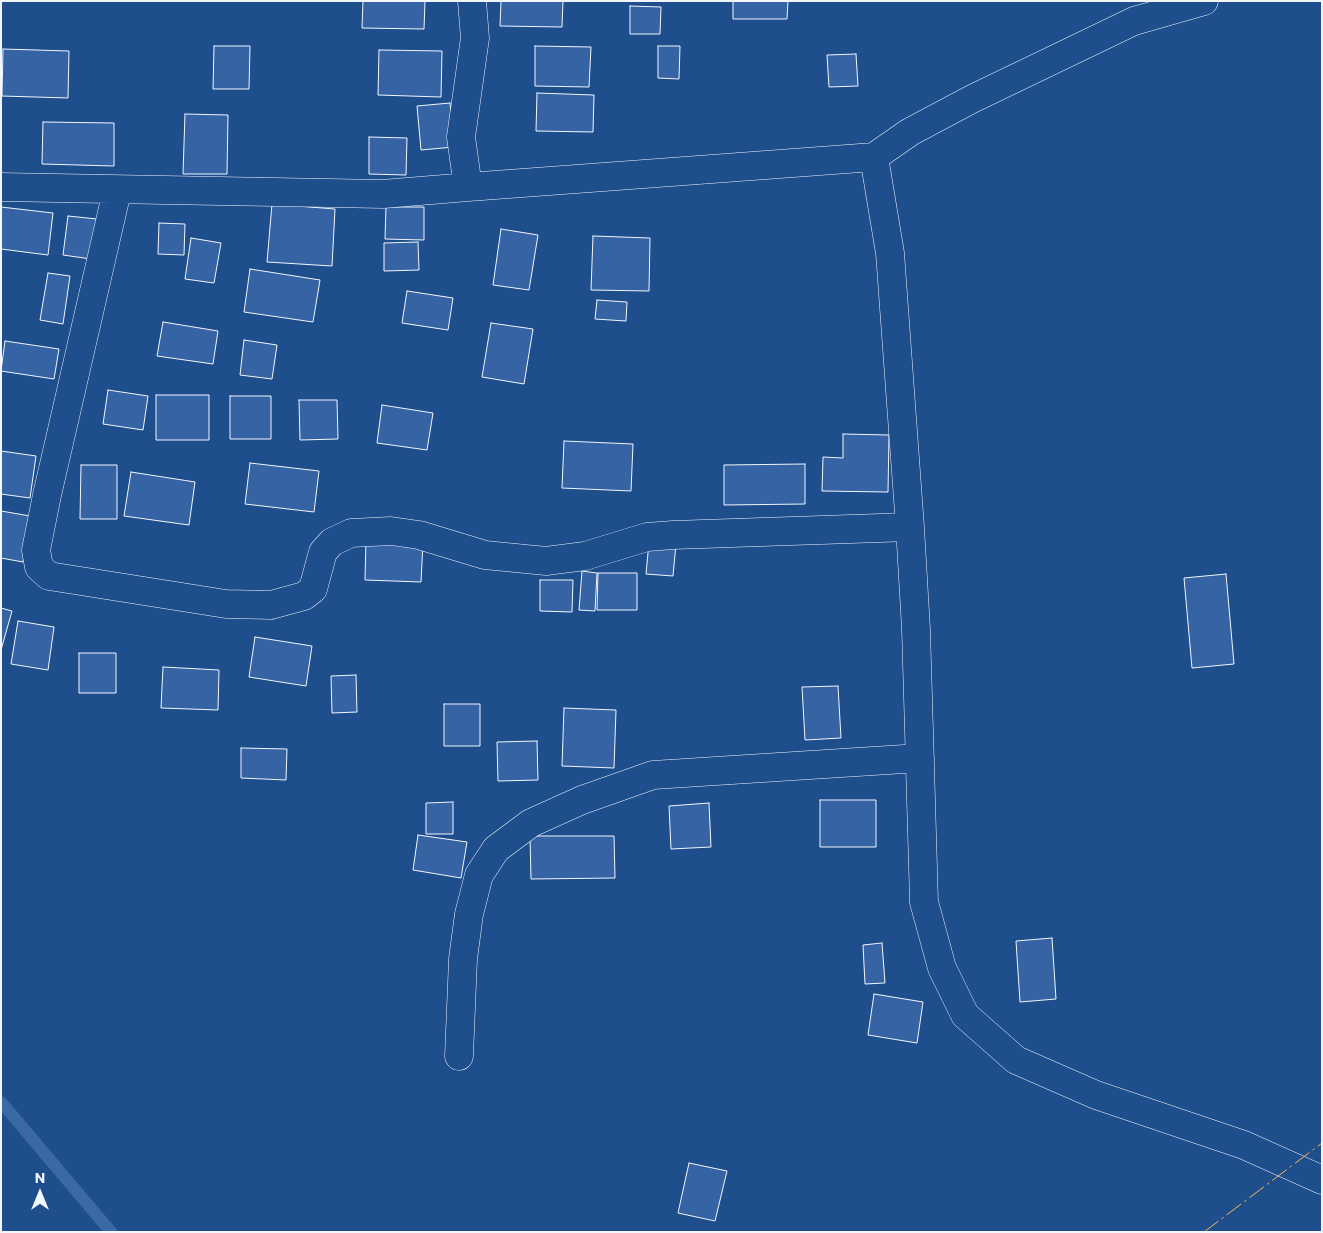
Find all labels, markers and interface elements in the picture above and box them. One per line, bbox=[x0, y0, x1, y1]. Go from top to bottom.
north arrow bbox=[15, 1168, 65, 1218]
text: N bbox=[35, 1169, 45, 1186]

